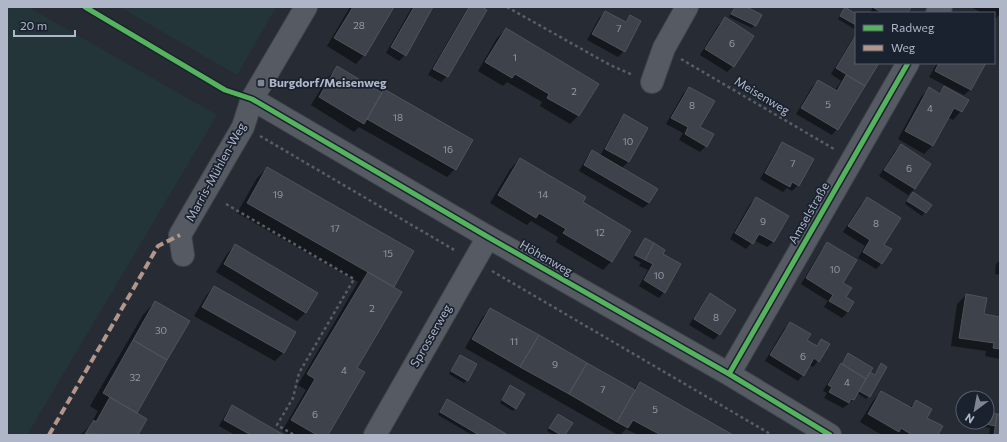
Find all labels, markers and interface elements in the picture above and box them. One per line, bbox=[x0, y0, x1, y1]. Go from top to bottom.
scale bar bbox=[14, 12, 75, 38]
legend bbox=[855, 12, 995, 64]
text: 20 m bbox=[20, 18, 47, 32]
house number: 28 bbox=[353, 19, 365, 31]
text: Radweg bbox=[891, 20, 935, 34]
house number: 7 bbox=[616, 22, 622, 34]
house number: 6 bbox=[729, 37, 735, 49]
text: Weg bbox=[891, 40, 916, 54]
house number: 1 bbox=[513, 51, 517, 63]
street label: Meisenweg bbox=[732, 73, 793, 117]
place label: Burgdorf/Meisenweg bbox=[269, 75, 387, 89]
marker: Burgdorf/Meisenweg bbox=[256, 78, 266, 88]
house number: 2 bbox=[571, 85, 577, 97]
house number: 5 bbox=[825, 98, 831, 110]
house number: 8 bbox=[689, 99, 695, 111]
house number: 4 bbox=[927, 102, 933, 114]
house number: 18 bbox=[393, 111, 403, 123]
street label: Marris-Mühlen-Weg bbox=[182, 119, 248, 223]
house number: 10 bbox=[623, 135, 633, 147]
house number: 16 bbox=[443, 143, 453, 155]
house number: 7 bbox=[790, 157, 796, 169]
house number: 6 bbox=[906, 162, 912, 174]
street label: Amselstraße bbox=[785, 179, 831, 246]
house number: 19 bbox=[273, 188, 283, 200]
house number: 14 bbox=[538, 188, 548, 200]
house number: 9 bbox=[760, 215, 766, 227]
house number: 8 bbox=[873, 217, 879, 229]
house number: 17 bbox=[330, 222, 340, 234]
house number: 12 bbox=[595, 226, 605, 238]
street label: Höhenweg bbox=[518, 236, 576, 278]
house number: 15 bbox=[383, 247, 393, 259]
house number: 10 bbox=[830, 263, 840, 275]
house number: 10 bbox=[654, 269, 664, 281]
street label: Sprosserweg bbox=[407, 301, 454, 369]
house number: 2 bbox=[369, 302, 375, 314]
house number: 8 bbox=[713, 311, 719, 323]
house number: 30 bbox=[155, 324, 167, 336]
house number: 11 bbox=[510, 335, 518, 347]
house number: 6 bbox=[800, 350, 806, 362]
house number: 9 bbox=[552, 358, 558, 370]
house number: 4 bbox=[341, 364, 347, 376]
house number: 32 bbox=[129, 371, 141, 383]
house number: 4 bbox=[844, 376, 850, 388]
house number: 7 bbox=[600, 383, 606, 395]
north arrow bbox=[955, 390, 995, 430]
house number: 5 bbox=[652, 403, 658, 415]
house number: 6 bbox=[312, 408, 318, 420]
text: N bbox=[962, 411, 976, 427]

